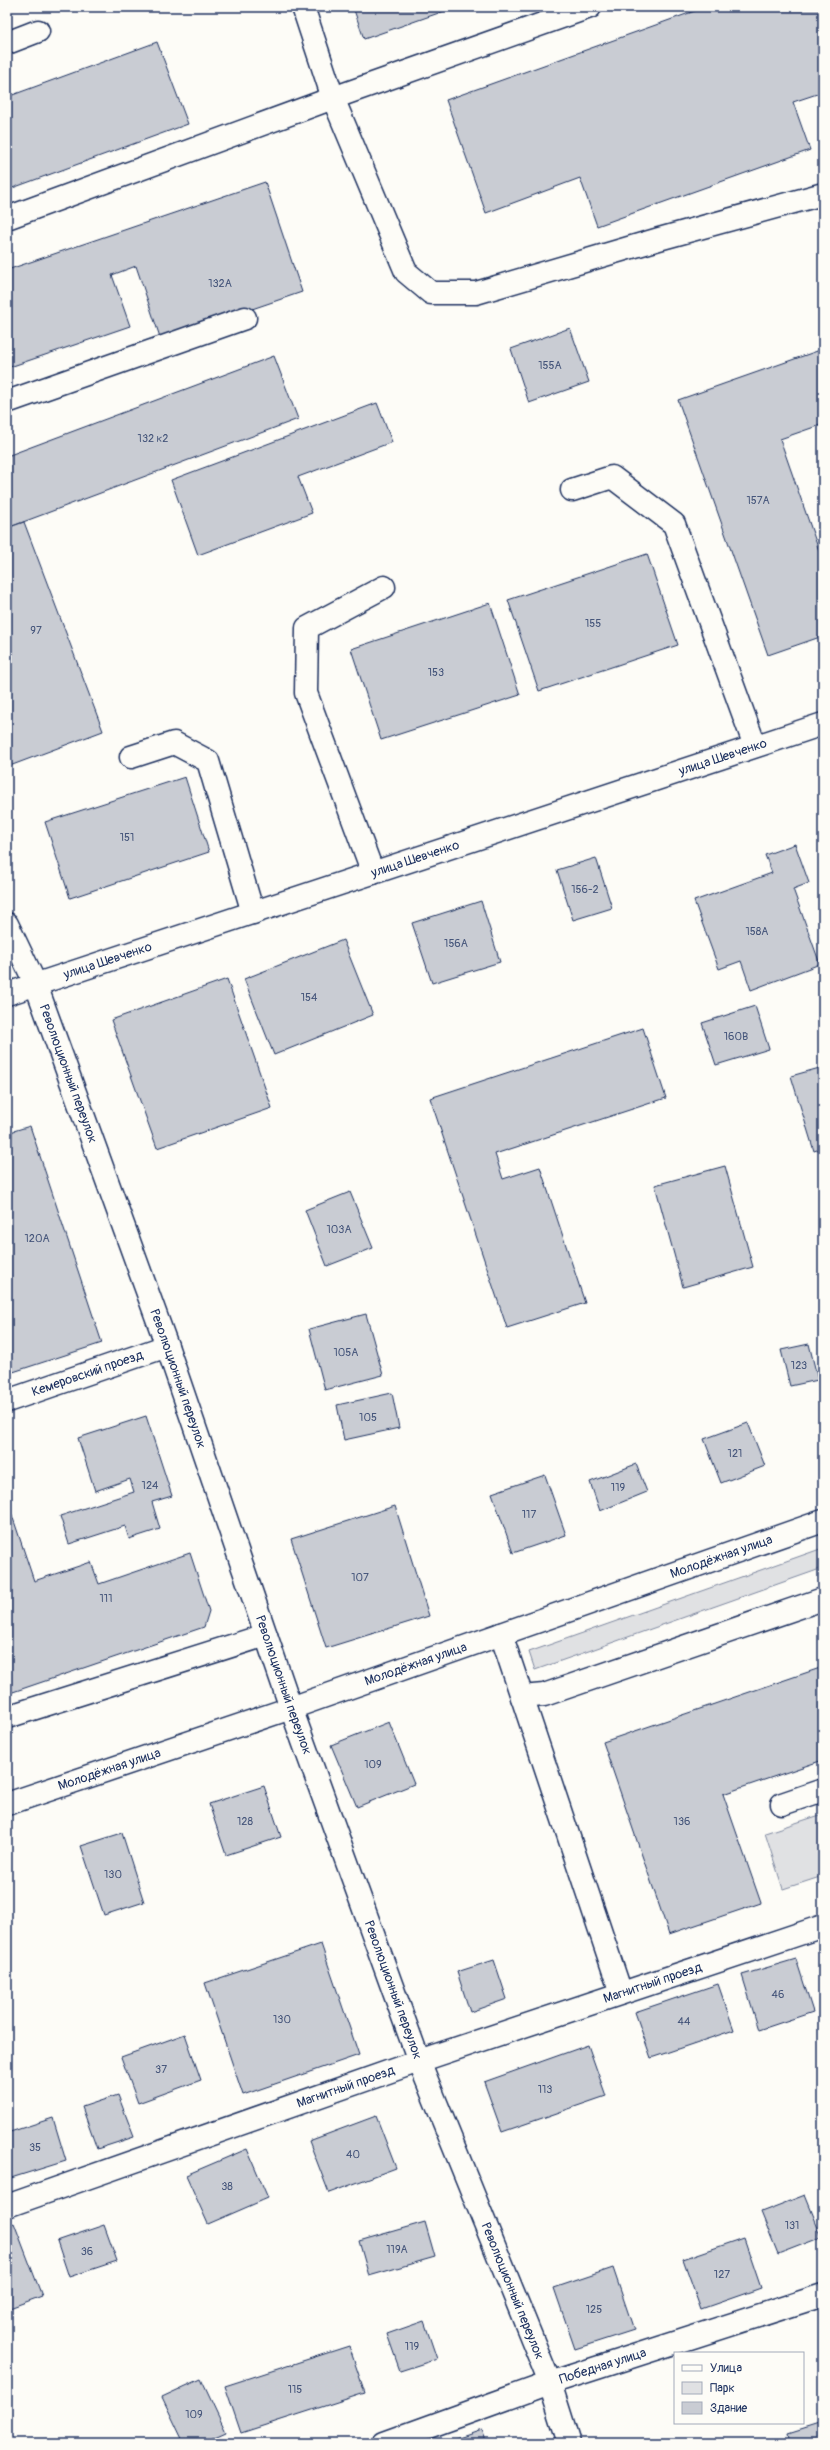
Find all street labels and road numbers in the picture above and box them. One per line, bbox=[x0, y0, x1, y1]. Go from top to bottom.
street label: улица Шевченко bbox=[676, 735, 769, 779]
street label: улица Шевченко bbox=[368, 837, 461, 881]
street label: улица Шевченко bbox=[61, 939, 154, 983]
street label: Революционный переулок bbox=[36, 1002, 101, 1146]
street label: Революционный переулок bbox=[146, 1307, 210, 1451]
street label: Кемеровский проезд bbox=[30, 1347, 145, 1400]
street label: Молодёжная улица bbox=[668, 1531, 775, 1582]
street label: Революционный переулок bbox=[252, 1613, 315, 1757]
street label: Молодёжная улица bbox=[362, 1639, 469, 1689]
street label: Молодёжная улица bbox=[56, 1745, 163, 1794]
street label: Революционный переулок bbox=[361, 1918, 426, 2062]
street label: Магнитный проезд bbox=[601, 1959, 704, 2007]
street label: Магнитный проезд bbox=[294, 2062, 397, 2111]
street label: Революционный переулок bbox=[478, 2220, 548, 2362]
street label: Победная улица bbox=[557, 2344, 648, 2387]

